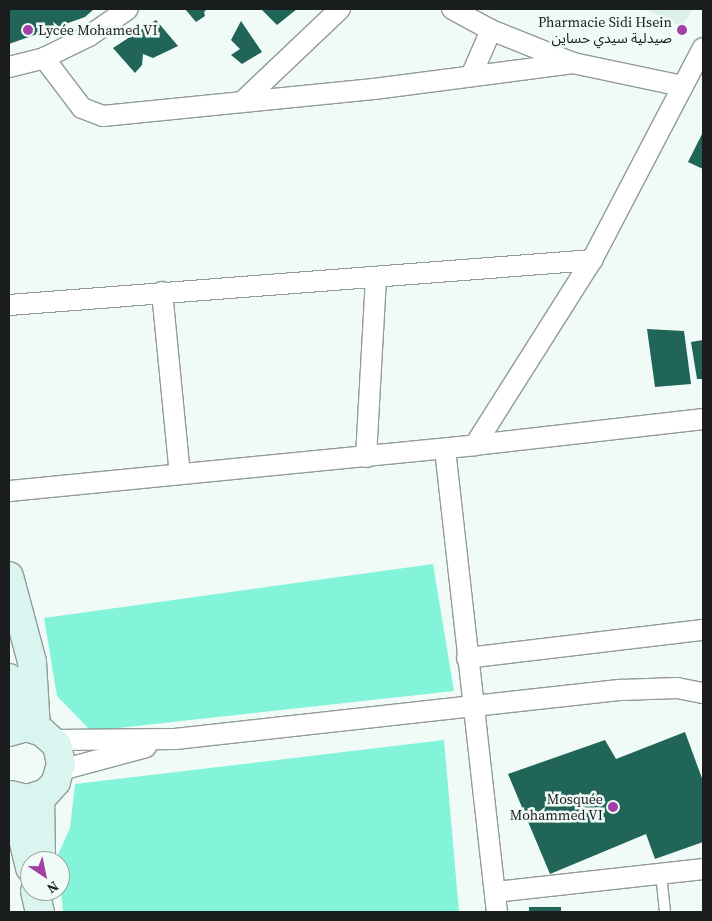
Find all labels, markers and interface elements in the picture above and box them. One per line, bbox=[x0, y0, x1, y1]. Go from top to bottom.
place label: Pharmacie Sidi Hsein صيدلية سيدي حساين bbox=[538, 14, 672, 46]
place label: Lycée Mohamed VI bbox=[38, 22, 158, 38]
marker: Lycée Mohamed VI bbox=[22, 24, 34, 36]
marker: Pharmacie Sidi Hsein صيدلية سيدي حساين bbox=[676, 24, 688, 36]
place label: Mosquée Mohammed VI bbox=[509, 791, 603, 824]
marker: Mosquée Mohammed VI bbox=[607, 801, 619, 813]
north arrow bbox=[20, 851, 70, 901]
text: N bbox=[43, 876, 63, 899]

